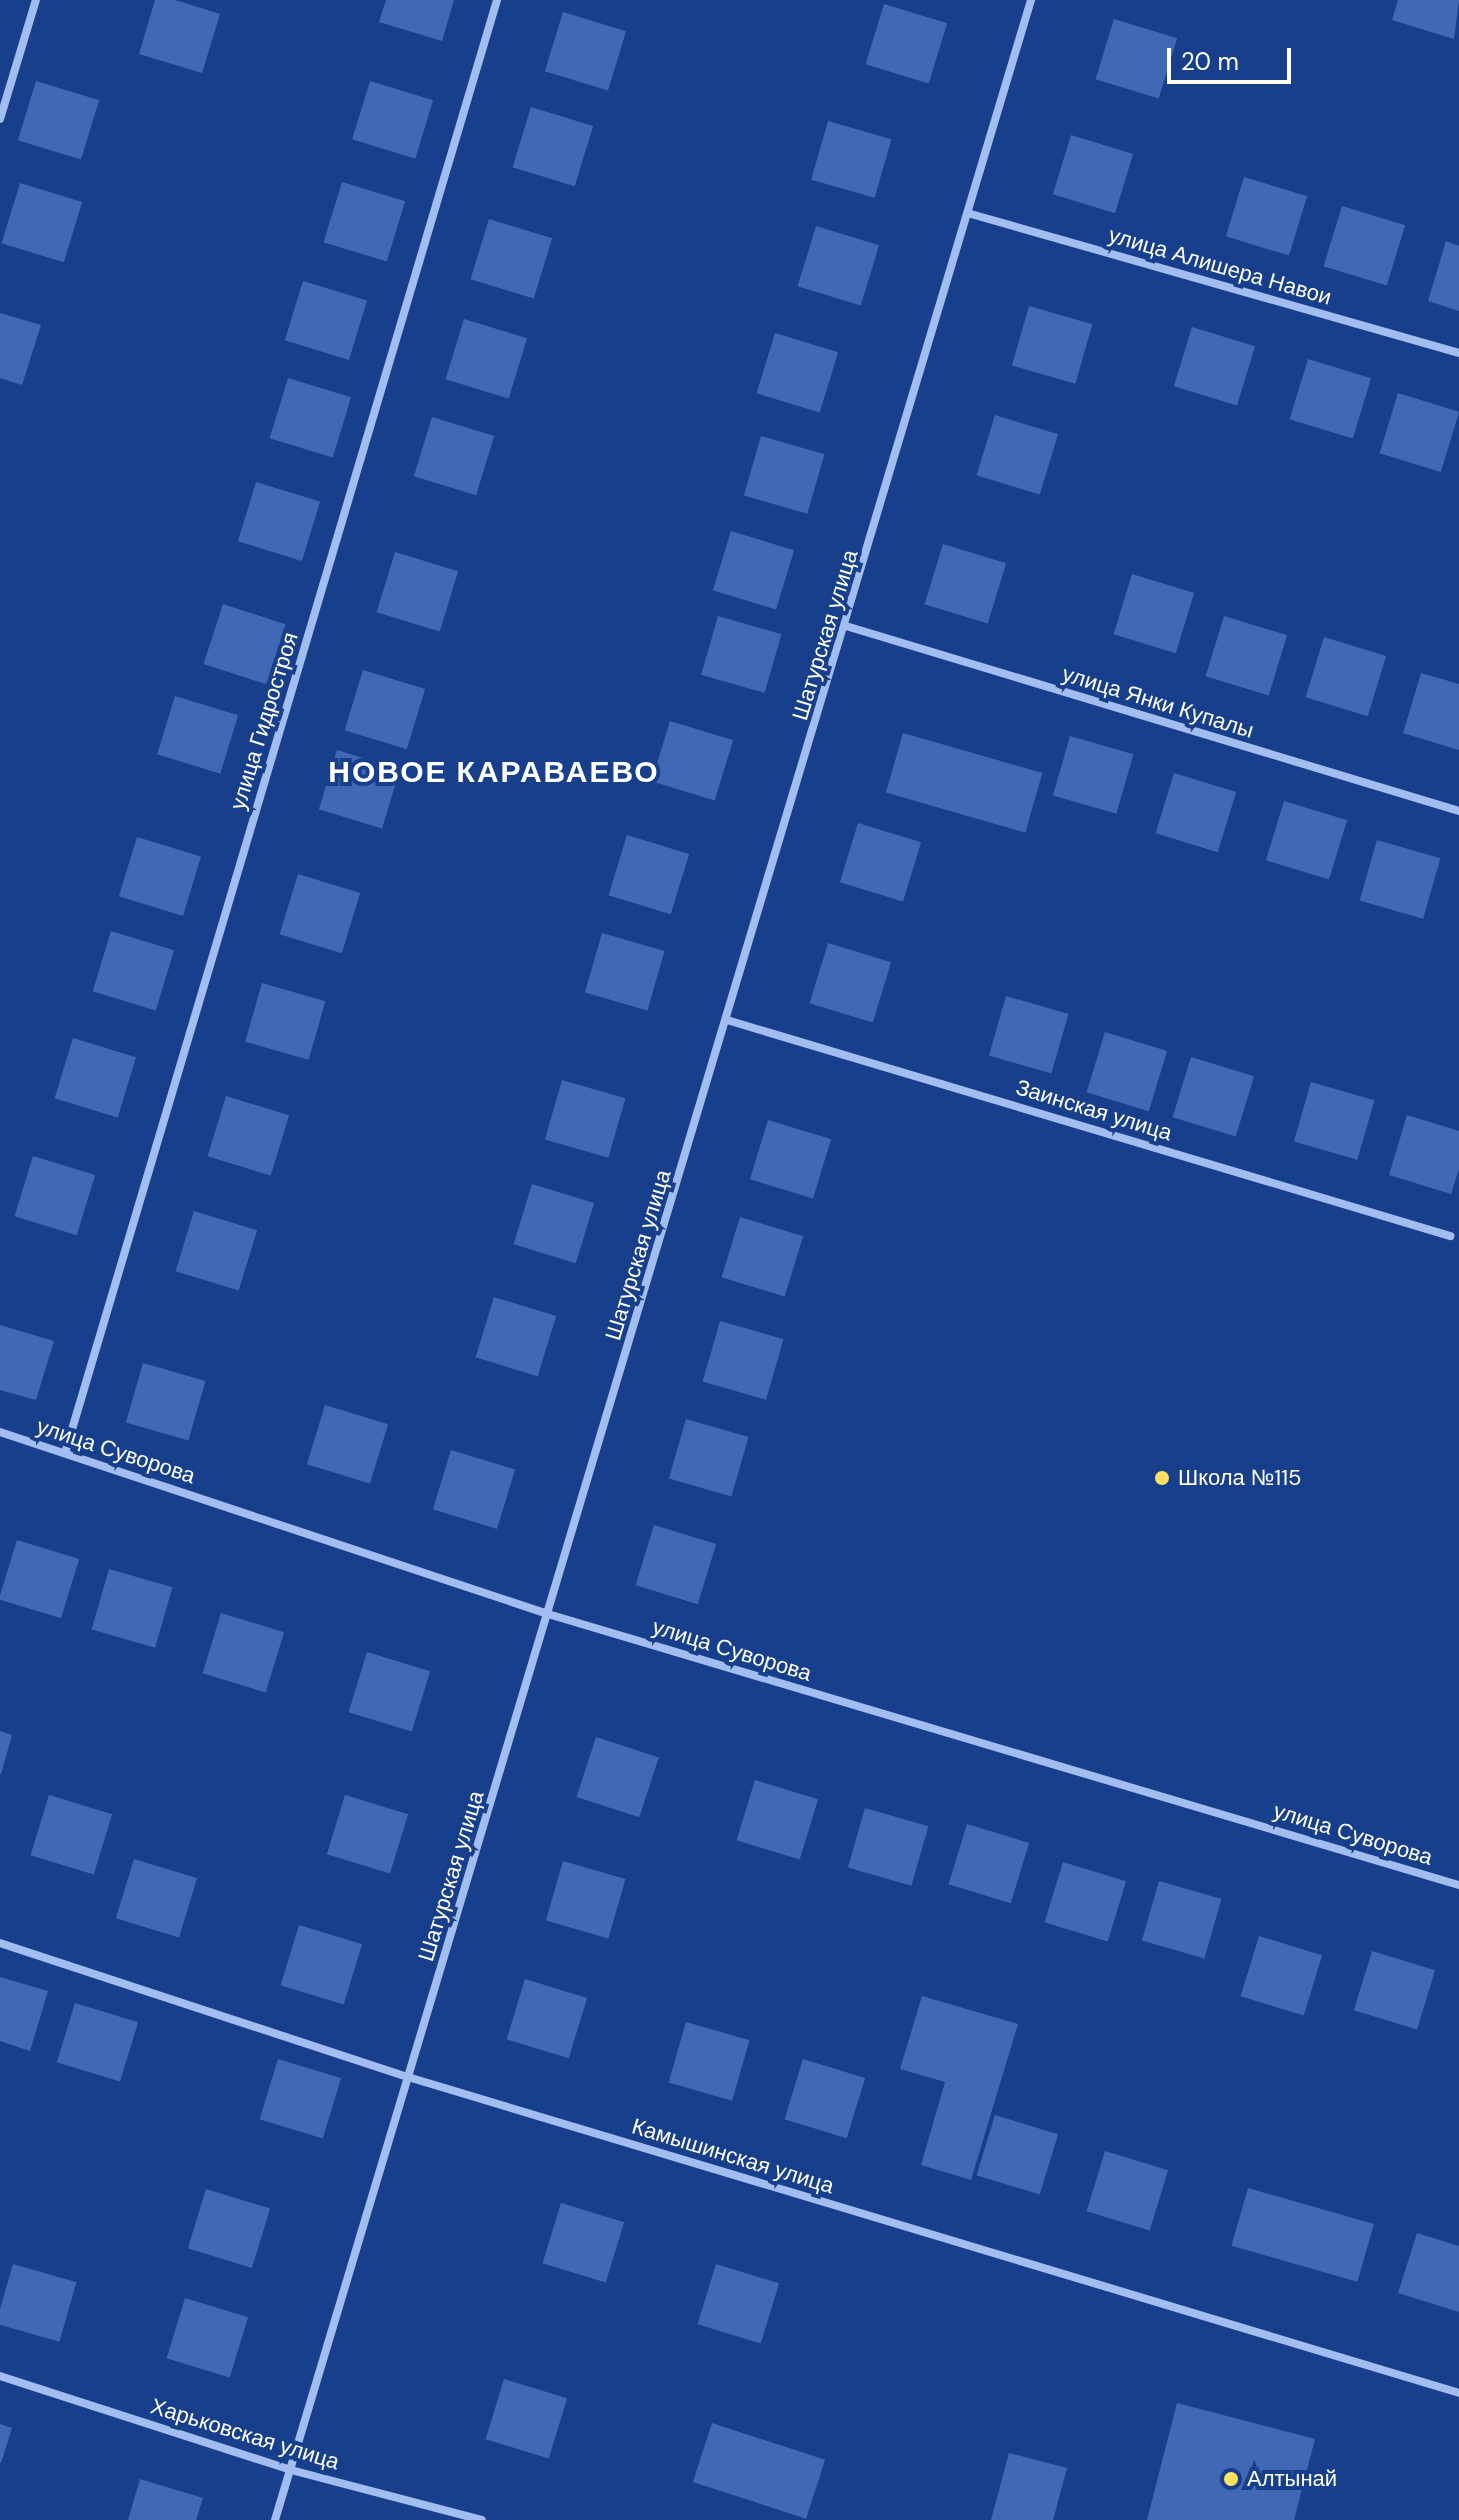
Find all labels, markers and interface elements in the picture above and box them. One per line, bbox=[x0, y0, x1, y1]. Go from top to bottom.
scale bar bbox=[1171, 32, 1295, 82]
text: 20 m bbox=[1181, 46, 1239, 77]
street label: улица Алишера Навои bbox=[1106, 222, 1334, 310]
street label: Шатурская улица bbox=[787, 547, 863, 723]
street label: улица Гидростроя bbox=[224, 629, 304, 813]
street label: улица Янки Купалы bbox=[1059, 660, 1257, 744]
district label: НОВОЕ КАРАВАЕВО bbox=[328, 754, 660, 790]
street label: Заинская улица bbox=[1013, 1074, 1175, 1146]
street label: Шатурская улица bbox=[600, 1167, 676, 1343]
street label: улица Суворова bbox=[33, 1413, 199, 1489]
place label: Школа №115 bbox=[1178, 1465, 1301, 1491]
marker: Школа №115 bbox=[1153, 1469, 1171, 1487]
street label: улица Суворова bbox=[649, 1613, 815, 1687]
street label: Шатурская улица bbox=[413, 1788, 489, 1964]
street label: улица Суворова bbox=[1270, 1797, 1436, 1871]
street label: Камышинская улица bbox=[629, 2113, 837, 2199]
street label: Харьковская улица bbox=[148, 2393, 342, 2475]
place label: Алтынай bbox=[1247, 2466, 1337, 2492]
marker: Алтынай bbox=[1222, 2470, 1240, 2488]

